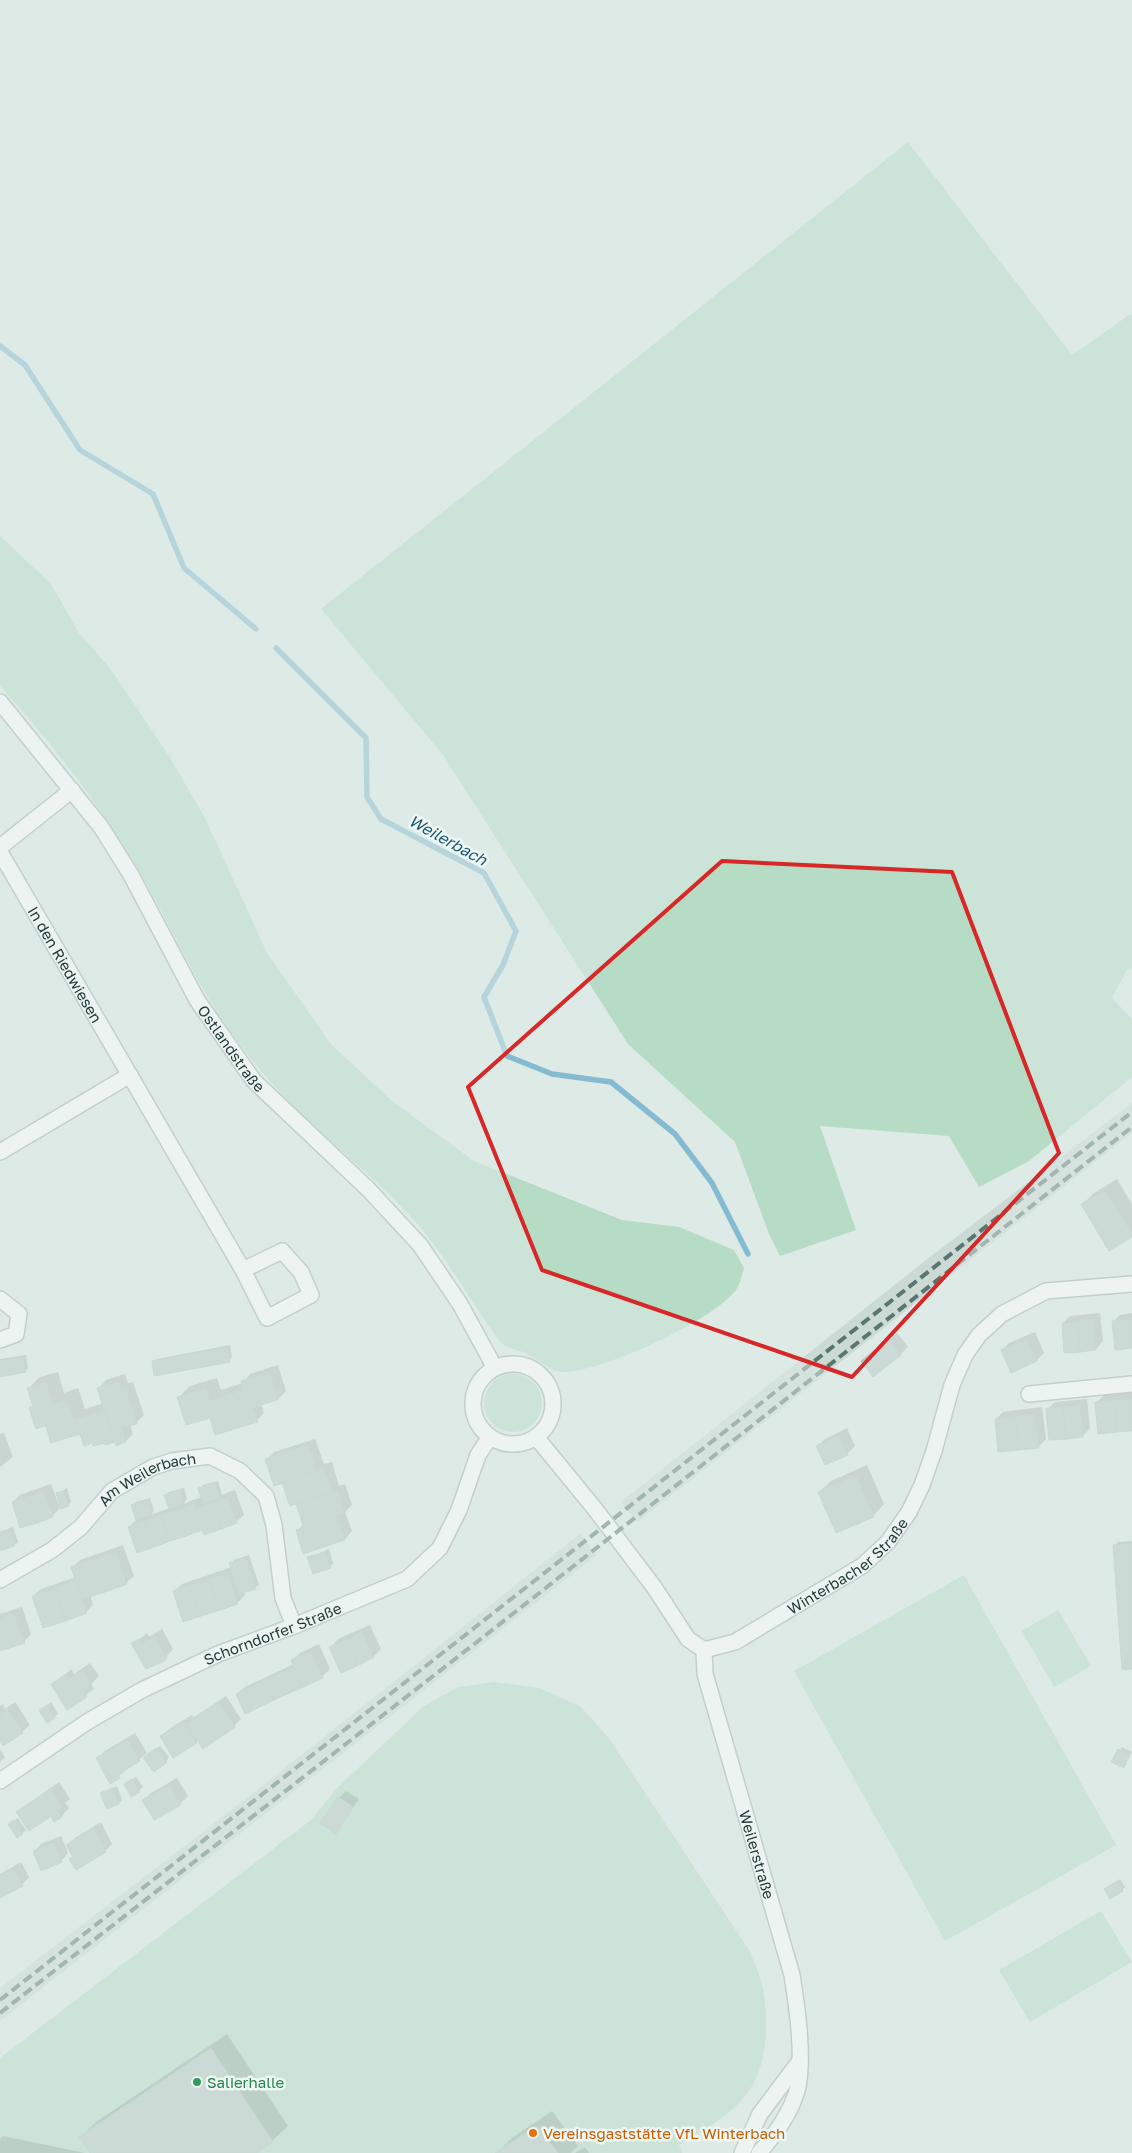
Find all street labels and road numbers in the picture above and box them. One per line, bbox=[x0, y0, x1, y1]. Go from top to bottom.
street label: In den Riedwiesen bbox=[24, 903, 106, 1026]
street label: Ostlandstraße bbox=[194, 1001, 269, 1096]
street label: Am Weilerbach bbox=[94, 1449, 197, 1509]
street label: Winterbacher Straße bbox=[784, 1514, 911, 1618]
street label: Schorndorfer Straße bbox=[201, 1598, 344, 1669]
street label: Weilerstraße bbox=[736, 1808, 779, 1901]

